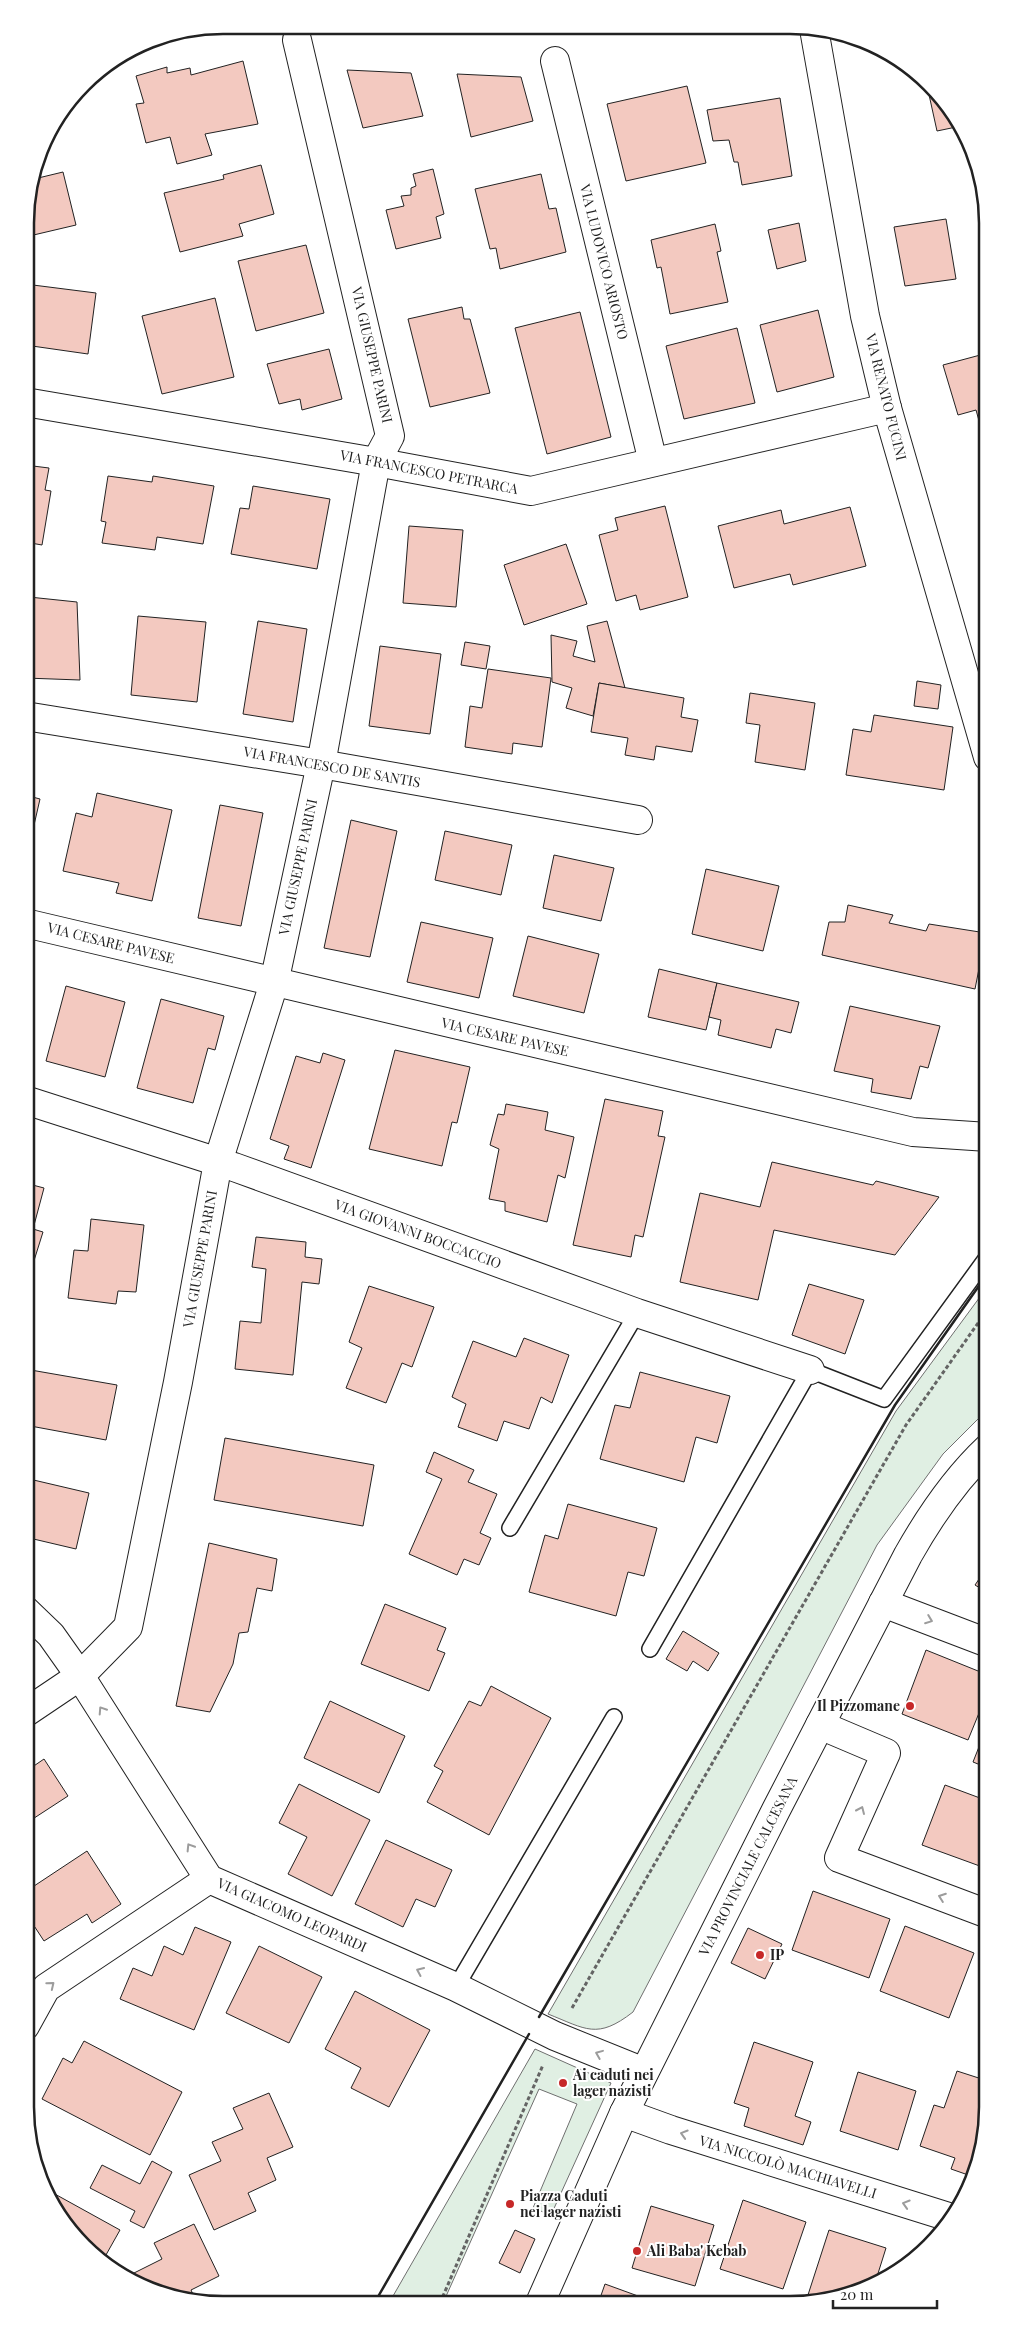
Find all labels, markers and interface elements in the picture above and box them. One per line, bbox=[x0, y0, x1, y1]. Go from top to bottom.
street label: VIA LUDOVICO ARIOSTO bbox=[576, 181, 633, 342]
street label: VIA GIUSEPPE PARINI bbox=[347, 284, 397, 425]
street label: VIA RENATO FUCINI bbox=[861, 330, 912, 463]
street label: VIA FRANCESCO PETRARCA bbox=[337, 445, 520, 498]
street label: VIA FRANCESCO DE SANTIS bbox=[241, 741, 422, 791]
street label: VIA GIUSEPPE PARINI bbox=[274, 797, 321, 938]
street label: VIA CESARE PAVESE bbox=[45, 917, 177, 967]
street label: VIA CESARE PAVESE bbox=[439, 1012, 571, 1060]
street label: VIA GIUSEPPE PARINI bbox=[178, 1189, 221, 1330]
street label: VIA GIOVANNI BOCCACCIO bbox=[331, 1194, 504, 1273]
one-way arrow bbox=[924, 1614, 933, 1625]
place label: Il Pizzomane bbox=[817, 1696, 900, 1715]
marker: Il Pizzomane bbox=[904, 1700, 916, 1712]
one-way arrow bbox=[99, 1706, 108, 1716]
street label: VIA PROVINCIALE CALCESANA bbox=[693, 1773, 801, 1960]
one-way arrow bbox=[854, 1806, 865, 1815]
one-way arrow bbox=[186, 1843, 196, 1852]
street label: VIA GIACOMO LEOPARDI bbox=[213, 1873, 370, 1956]
one-way arrow bbox=[938, 1893, 947, 1903]
place label: IP bbox=[770, 1945, 784, 1964]
marker: IP bbox=[754, 1949, 766, 1961]
one-way arrow bbox=[416, 1967, 425, 1978]
one-way arrow bbox=[45, 1982, 54, 1991]
one-way arrow bbox=[595, 2049, 604, 2060]
place label: Ai caduti nei lager nazisti bbox=[572, 2065, 654, 2100]
marker: Ai caduti nei lager nazisti bbox=[557, 2077, 569, 2089]
one-way arrow bbox=[680, 2130, 689, 2140]
street label: VIA NICCOLÒ MACHIAVELLI bbox=[696, 2130, 879, 2203]
place label: Piazza Caduti nei lager nazisti bbox=[520, 2186, 622, 2221]
marker: Piazza Caduti nei lager nazisti bbox=[504, 2198, 516, 2210]
one-way arrow bbox=[902, 2200, 910, 2210]
place label: Ali Baba' Kebab bbox=[646, 2241, 747, 2260]
marker: Ali Baba' Kebab bbox=[631, 2245, 643, 2257]
scale bar bbox=[833, 2278, 937, 2310]
text: 20 m bbox=[840, 2284, 874, 2304]

